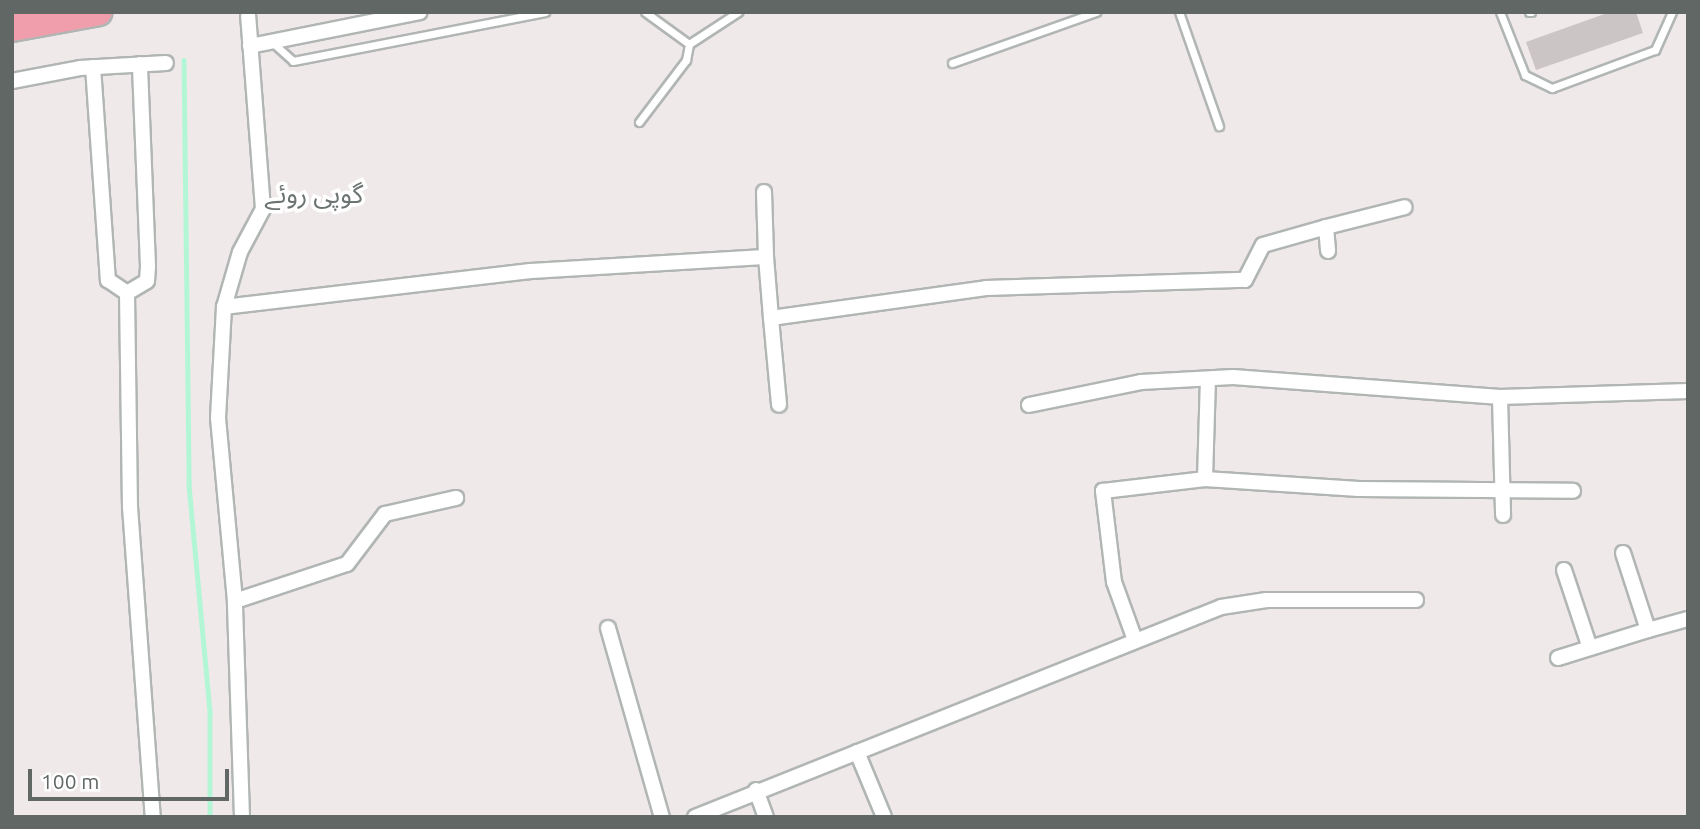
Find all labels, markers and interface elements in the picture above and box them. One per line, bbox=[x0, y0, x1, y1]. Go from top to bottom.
district label: گوپی روئے bbox=[265, 178, 363, 210]
scale bar bbox=[32, 756, 233, 800]
text: 100 m bbox=[41, 769, 99, 793]

